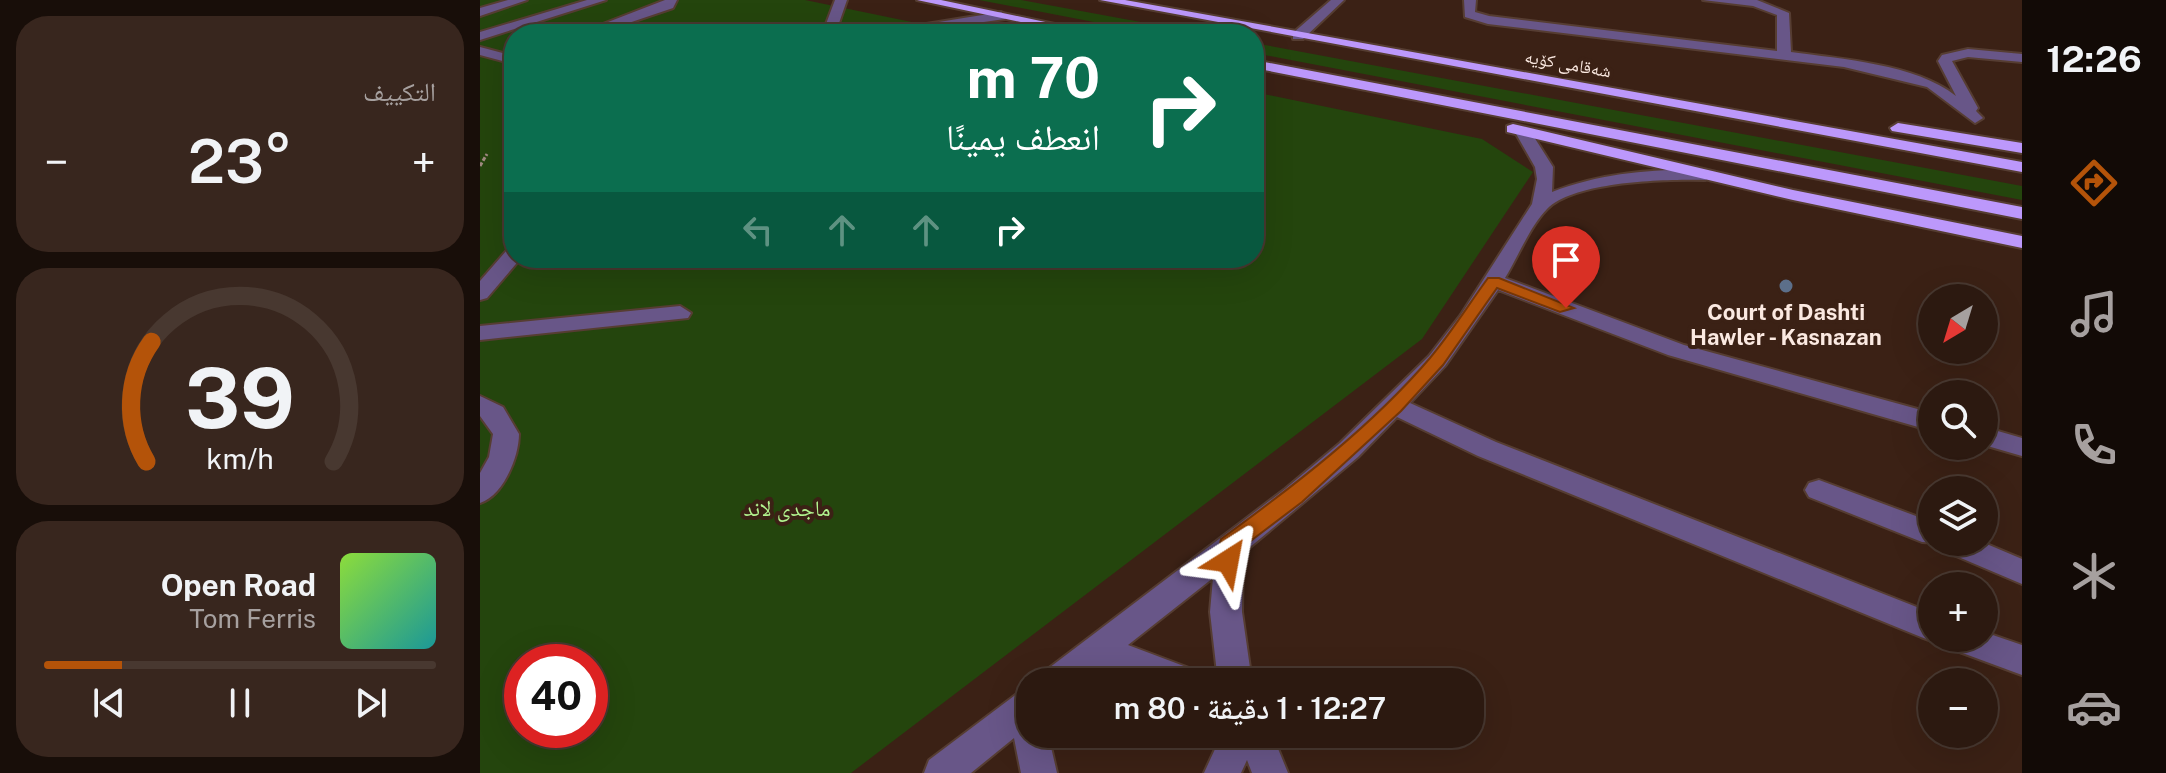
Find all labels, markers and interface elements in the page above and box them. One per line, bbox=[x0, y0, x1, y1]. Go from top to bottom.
text: 12:26 bbox=[2046, 38, 2142, 80]
text: 70 m bbox=[967, 45, 1100, 111]
street label: شەقامی کۆیە bbox=[1523, 46, 1613, 82]
icon: right bbox=[1128, 56, 1232, 160]
text: التكييف bbox=[363, 76, 436, 107]
text: انعطف يمينًا bbox=[946, 116, 1100, 158]
text: 23° bbox=[188, 126, 292, 197]
text: − bbox=[44, 136, 68, 188]
text: + bbox=[412, 136, 436, 188]
icon: directions bbox=[2066, 155, 2122, 211]
icon: left bbox=[736, 208, 780, 252]
icon: ahead bbox=[820, 208, 864, 252]
icon: ahead bbox=[904, 208, 948, 252]
icon: right bbox=[988, 208, 1032, 252]
pin bbox=[1532, 226, 1600, 308]
icon: arrive bbox=[1544, 238, 1588, 282]
marker: Court of Dashti Hawler - Kasnazan bbox=[1777, 277, 1795, 295]
north arrow bbox=[1918, 284, 1998, 364]
map controls bbox=[1918, 284, 1998, 748]
icon: music bbox=[2066, 286, 2122, 342]
place label: Court of Dashti Hawler - Kasnazan bbox=[1690, 299, 1882, 350]
text: 39 bbox=[185, 349, 295, 447]
button: search bbox=[1918, 380, 1998, 460]
icon: phone bbox=[2066, 417, 2122, 473]
text: km/h bbox=[206, 443, 274, 476]
button: layers bbox=[1918, 476, 1998, 556]
park label: ماجدی لاند bbox=[744, 495, 830, 522]
position arrow bbox=[1186, 519, 1270, 603]
icon: climate bbox=[2066, 548, 2122, 604]
text: Open Road bbox=[161, 567, 316, 603]
button: + bbox=[1918, 572, 1998, 652]
text: Tom Ferris bbox=[189, 603, 316, 634]
speed limit sign: 40 bbox=[504, 644, 608, 748]
button: − bbox=[1918, 668, 1998, 748]
icon: car bbox=[2066, 679, 2122, 735]
icon: previous bbox=[87, 681, 131, 725]
icon: pause bbox=[218, 681, 262, 725]
icon: next bbox=[349, 681, 393, 725]
text: 12:27 · 1 دقيقة · 80 m bbox=[1114, 690, 1386, 726]

